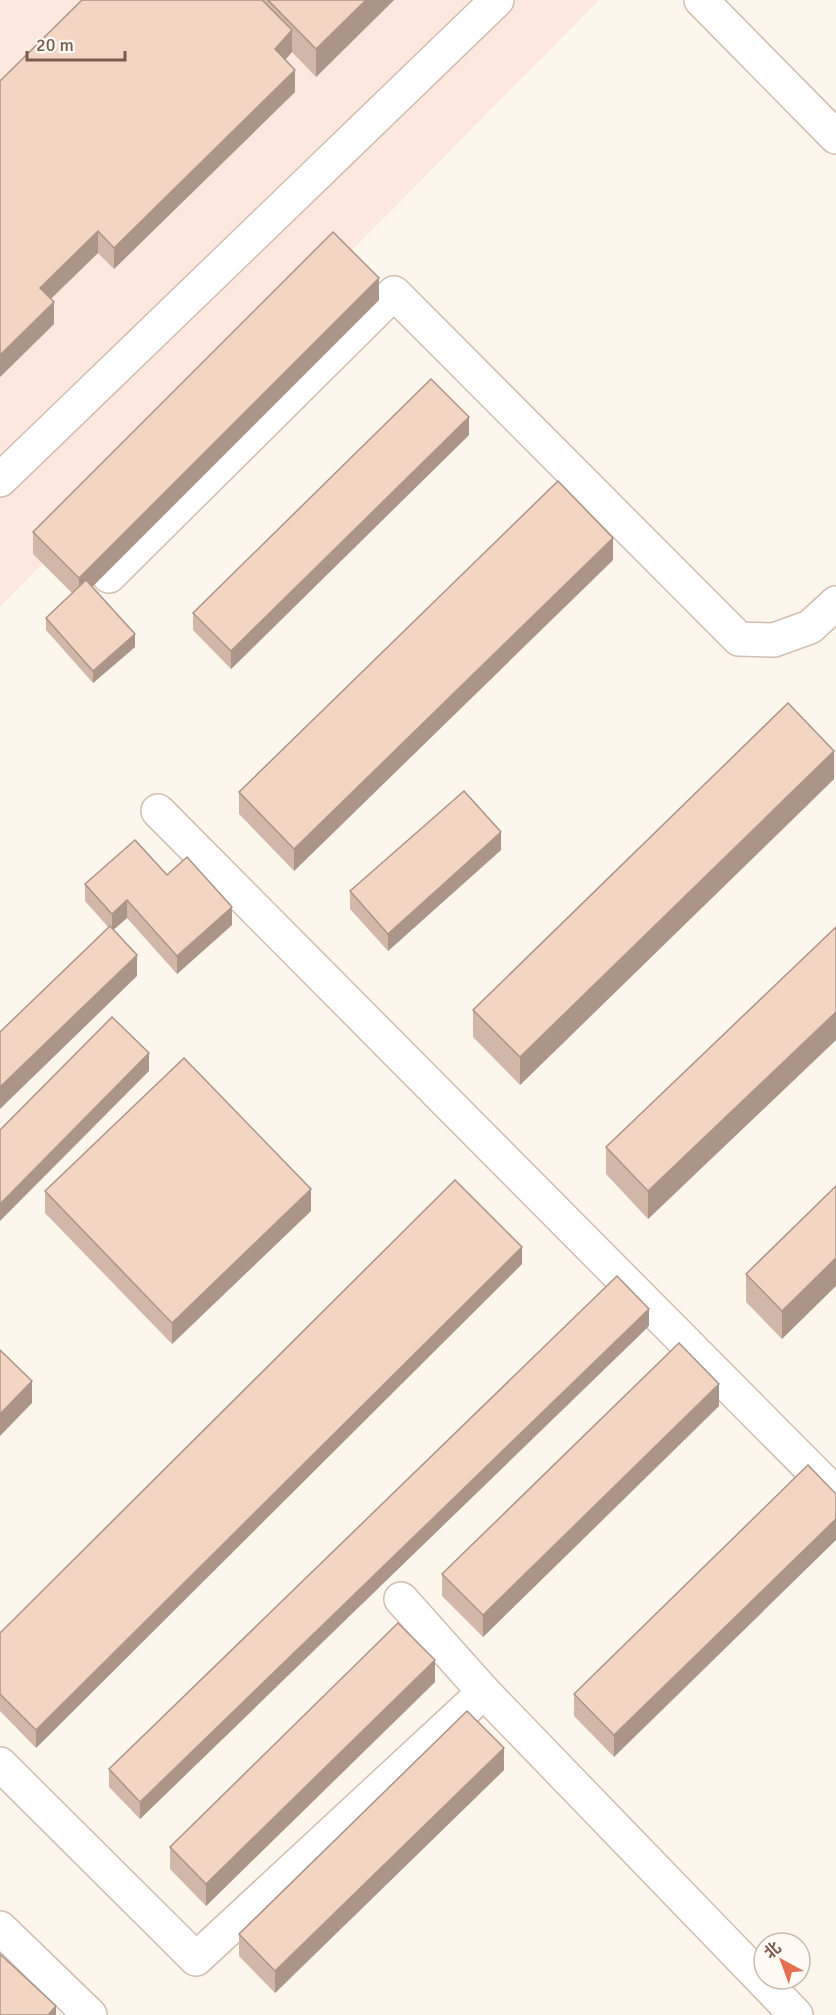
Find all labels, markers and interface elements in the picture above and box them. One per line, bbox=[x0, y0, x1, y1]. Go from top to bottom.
scale bar bbox=[27, 24, 124, 62]
text: 20 m bbox=[36, 34, 74, 56]
north arrow bbox=[752, 1931, 812, 1991]
text: 北 bbox=[760, 1938, 785, 1963]

